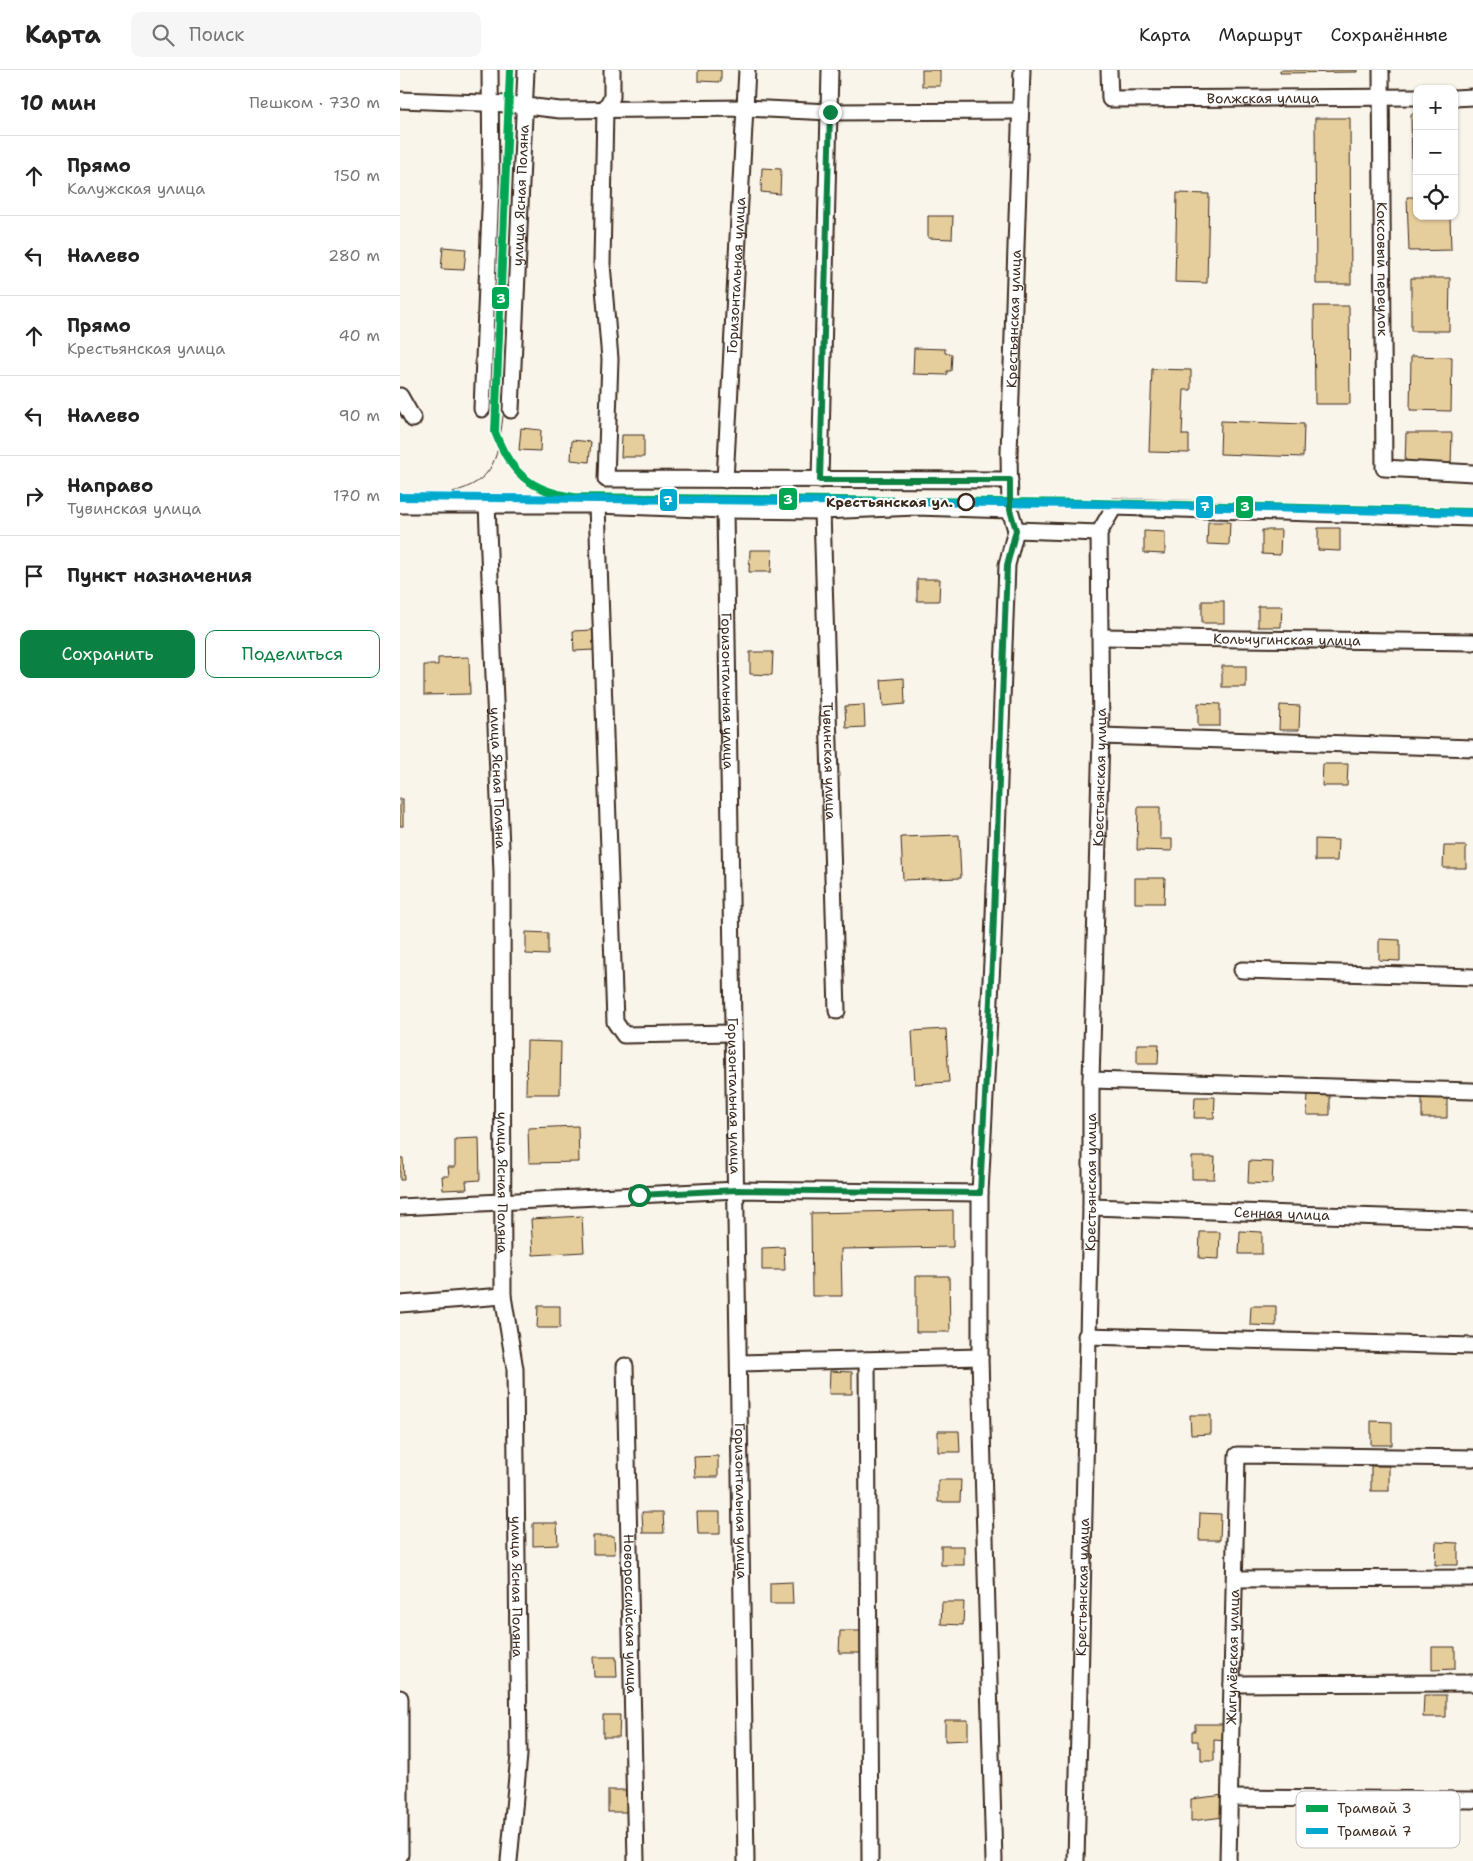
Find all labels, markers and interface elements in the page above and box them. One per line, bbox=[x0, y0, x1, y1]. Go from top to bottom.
search box bbox=[131, 12, 481, 57]
text: Карта bbox=[25, 19, 101, 51]
icon: search bbox=[149, 21, 177, 49]
text: Поиск bbox=[189, 22, 244, 47]
text: Карта bbox=[1139, 23, 1190, 47]
text: Маршрут bbox=[1218, 23, 1302, 47]
text: Сохранённые bbox=[1330, 23, 1448, 47]
map controls bbox=[1413, 85, 1458, 220]
button: + bbox=[1413, 85, 1458, 130]
text: 10 мин bbox=[20, 89, 96, 117]
street label: Волжская улица bbox=[1207, 89, 1320, 107]
text: Пешком · 730 m bbox=[249, 92, 380, 113]
route end bbox=[819, 101, 842, 124]
street label: улица Ясная Поляна bbox=[508, 124, 533, 266]
button: − bbox=[1413, 130, 1458, 175]
text: Прямо bbox=[67, 153, 131, 178]
icon: ahead bbox=[20, 162, 48, 190]
text: 150 m bbox=[333, 165, 380, 186]
button: locate bbox=[1413, 175, 1458, 220]
text: Калужская улица bbox=[67, 178, 205, 199]
street label: Горизонтальная улица bbox=[723, 196, 749, 354]
street label: Коксовый переулок bbox=[1373, 202, 1392, 337]
icon: left bbox=[20, 242, 48, 270]
text: Налево bbox=[67, 243, 140, 268]
text: 280 m bbox=[328, 245, 380, 266]
street label: Крестьянская улица bbox=[1002, 249, 1025, 388]
line badge: 3 bbox=[491, 286, 510, 310]
text: 3 bbox=[496, 289, 506, 307]
text: Прямо bbox=[67, 313, 131, 338]
icon: ahead bbox=[20, 322, 48, 350]
text: 40 m bbox=[338, 325, 380, 346]
text: Крестьянская улица bbox=[67, 338, 225, 359]
icon: left bbox=[20, 402, 48, 430]
text: Налево bbox=[67, 403, 140, 428]
text: 90 m bbox=[339, 405, 380, 426]
text: Направо bbox=[67, 473, 153, 498]
icon: right bbox=[20, 482, 48, 510]
text: 170 m bbox=[333, 485, 380, 506]
line badge: 3 bbox=[778, 487, 798, 511]
line badge: 7 bbox=[659, 488, 678, 512]
text: 3 bbox=[783, 490, 793, 508]
text: 7 bbox=[663, 491, 673, 509]
place label: Крестьянская ул. bbox=[826, 493, 953, 511]
marker: Крестьянская ул. bbox=[957, 493, 975, 511]
line badge: 7 bbox=[1195, 495, 1214, 519]
line badge: 3 bbox=[1235, 495, 1254, 519]
text: 7 bbox=[1200, 497, 1210, 515]
text: 3 bbox=[1240, 497, 1250, 515]
text: Тувинская улица bbox=[67, 498, 201, 519]
icon: arrive bbox=[20, 562, 48, 590]
text: Пункт назначения bbox=[67, 563, 252, 588]
street label: Горизонтальная улица bbox=[717, 613, 738, 770]
button: Сохранить bbox=[20, 630, 195, 678]
button: Поделиться bbox=[205, 630, 380, 678]
street label: Кольчугинская улица bbox=[1213, 630, 1361, 649]
street label: Тувинская улица bbox=[819, 702, 840, 820]
street label: улица Ясная Поляна bbox=[486, 707, 510, 849]
street label: Крестьянская улица bbox=[1089, 708, 1110, 847]
street label: Горизонтальная улица bbox=[724, 1017, 745, 1175]
street label: улица Ясная Поляна bbox=[494, 1112, 512, 1254]
street label: Крестьянская улица bbox=[1081, 1113, 1100, 1252]
route start bbox=[628, 1184, 651, 1207]
street label: Сенная улица bbox=[1234, 1203, 1330, 1224]
street label: Горизонтальная улица bbox=[731, 1422, 751, 1580]
street label: улица Ясная Поляна bbox=[508, 1516, 527, 1658]
street label: Крестьянская улица bbox=[1072, 1517, 1093, 1657]
street label: Новороссийская улица bbox=[620, 1534, 641, 1694]
street label: Жигулёвская улица bbox=[1222, 1589, 1243, 1725]
legend bbox=[1296, 1791, 1460, 1848]
text: Трамвай 3 bbox=[1337, 1799, 1412, 1817]
text: Трамвай 7 bbox=[1337, 1822, 1412, 1840]

